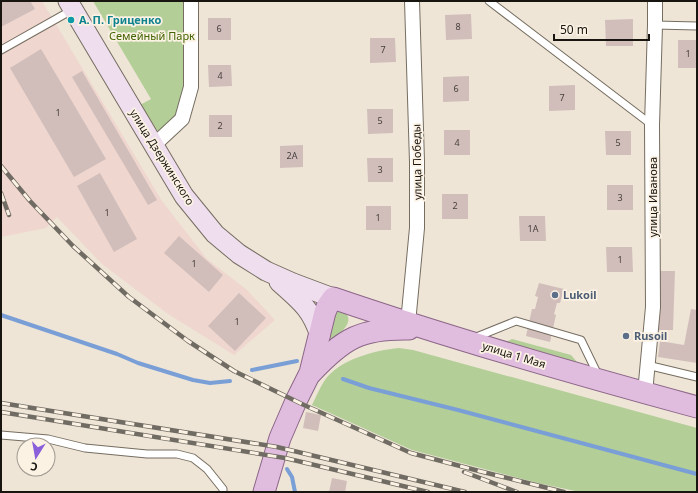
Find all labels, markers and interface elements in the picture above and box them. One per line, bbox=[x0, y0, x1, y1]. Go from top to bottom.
place label: А. П. Гриценко bbox=[79, 12, 162, 27]
marker: А. П. Гриценко bbox=[66, 15, 76, 25]
scale bar bbox=[554, 16, 649, 42]
house number: 8 bbox=[455, 20, 461, 33]
text: 50 m bbox=[560, 21, 588, 38]
house number: 6 bbox=[216, 22, 222, 35]
park label: Семейный Парк bbox=[109, 28, 195, 43]
house number: 7 bbox=[380, 43, 386, 56]
house number: 1 bbox=[685, 47, 691, 60]
house number: 4 bbox=[217, 69, 223, 82]
house number: 6 bbox=[453, 82, 459, 95]
house number: 7 bbox=[559, 91, 565, 104]
house number: 1 bbox=[55, 106, 61, 119]
street label: улица Дзержинского bbox=[127, 106, 198, 208]
house number: 5 bbox=[377, 114, 383, 127]
house number: 2 bbox=[217, 119, 223, 132]
street label: улица Победы bbox=[408, 124, 425, 200]
house number: 4 bbox=[454, 136, 460, 149]
house number: 5 bbox=[615, 136, 621, 149]
house number: 2А bbox=[287, 149, 298, 162]
street label: улица Иванова bbox=[645, 157, 660, 237]
house number: 3 bbox=[377, 163, 383, 176]
house number: 3 bbox=[617, 191, 623, 204]
house number: 2 bbox=[452, 199, 458, 212]
house number: 1 bbox=[104, 206, 110, 219]
house number: 1 bbox=[375, 211, 381, 224]
house number: 1А bbox=[528, 222, 539, 235]
house number: 1 bbox=[617, 253, 623, 266]
house number: 1 bbox=[191, 257, 197, 270]
place label: Lukoil bbox=[563, 287, 597, 302]
marker: Lukoil bbox=[550, 290, 560, 300]
house number: 1 bbox=[234, 315, 240, 328]
place label: Rusoil bbox=[634, 328, 667, 343]
marker: Rusoil bbox=[621, 331, 631, 341]
street label: улица 1 Мая bbox=[481, 338, 548, 371]
north arrow bbox=[16, 437, 56, 477]
text: С bbox=[29, 459, 39, 475]

